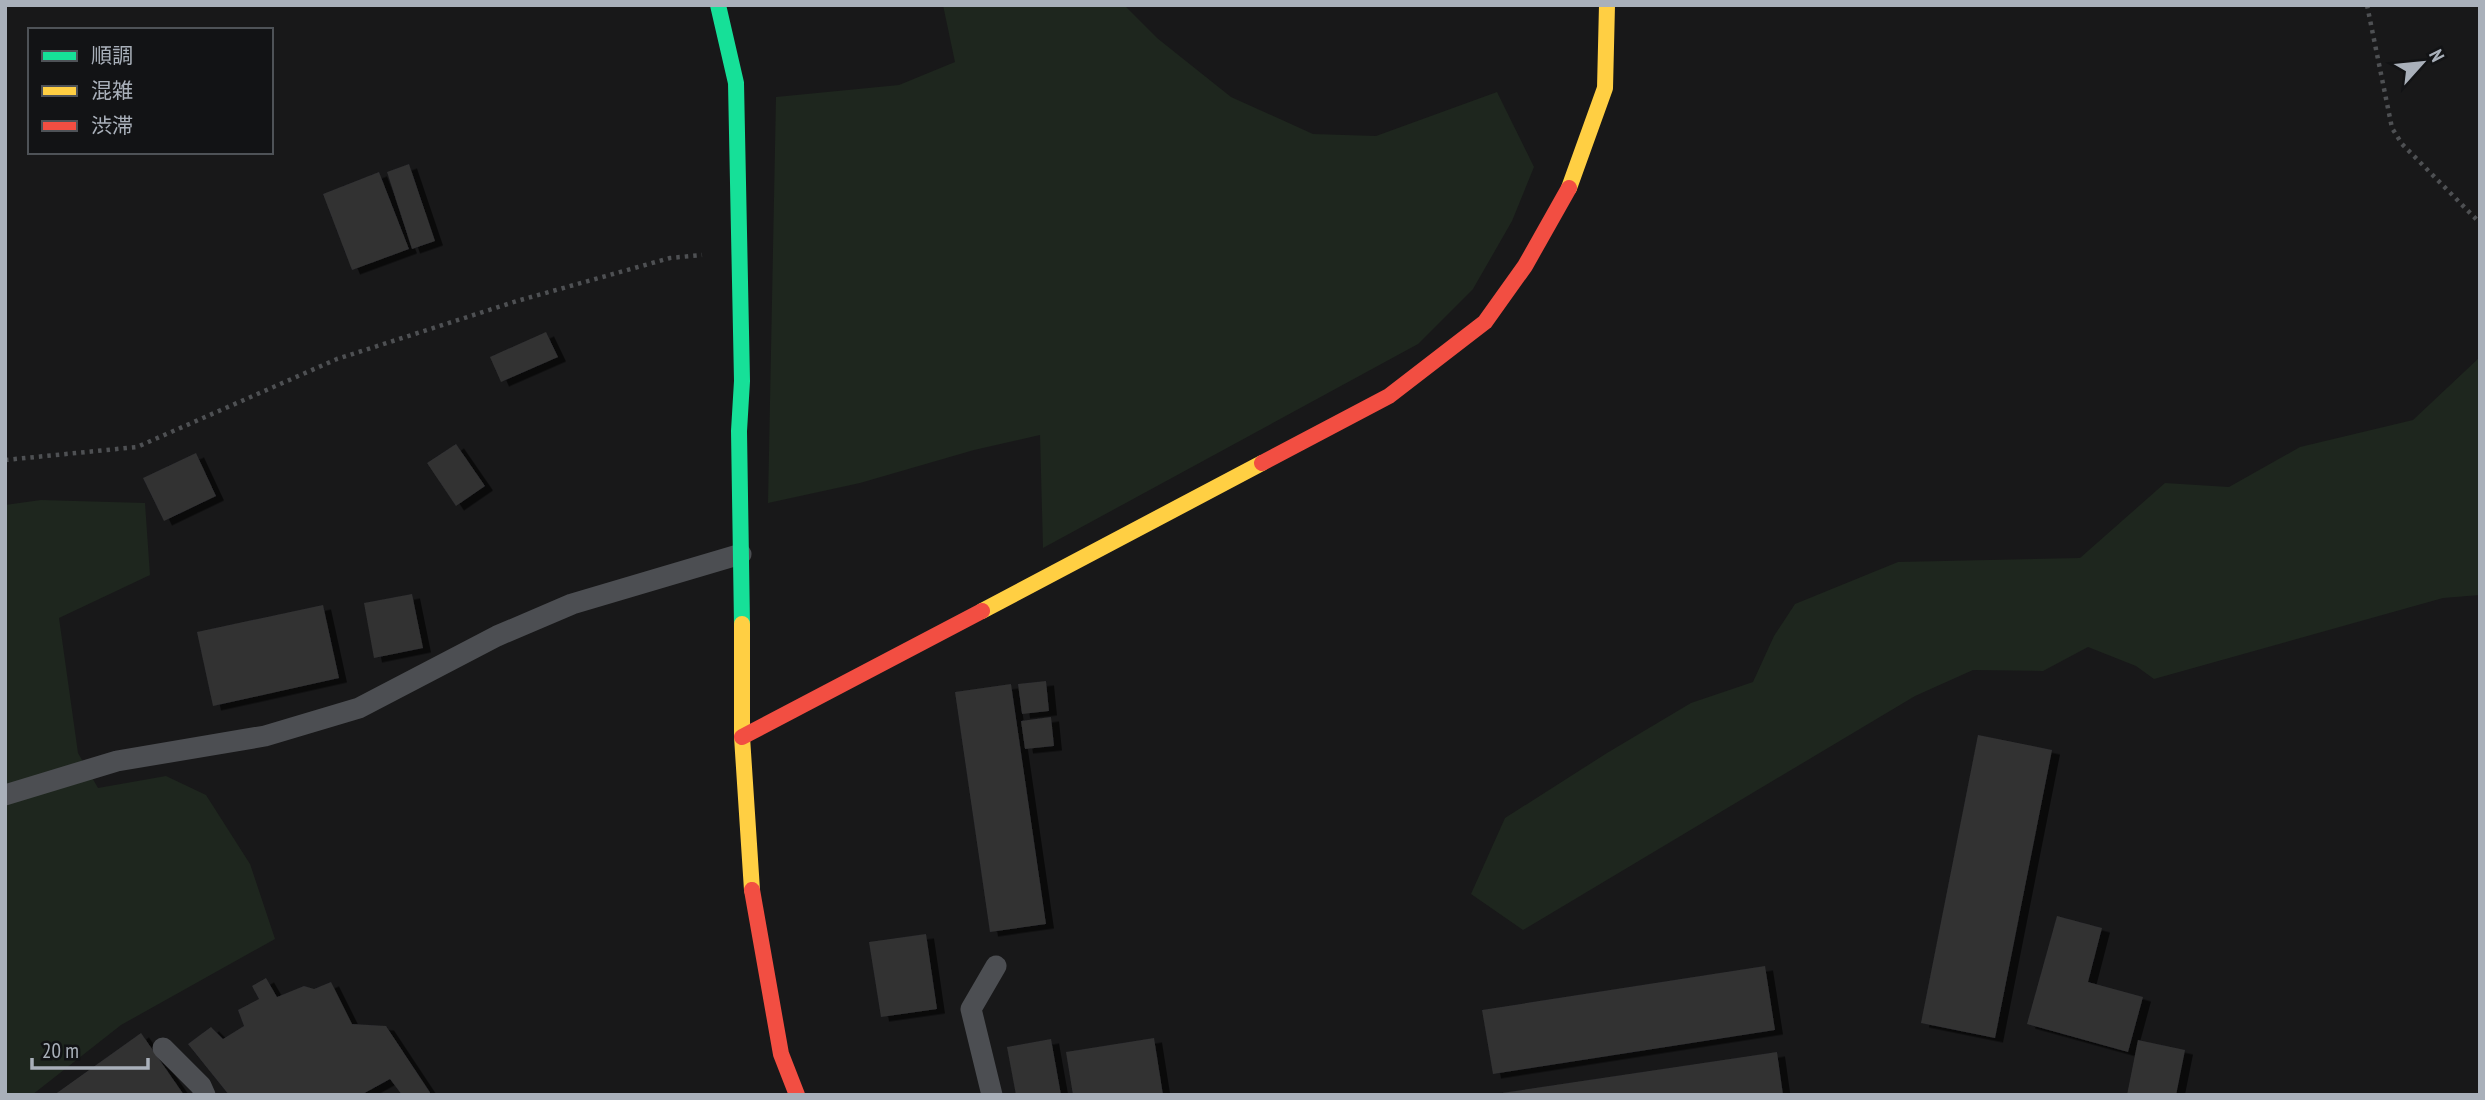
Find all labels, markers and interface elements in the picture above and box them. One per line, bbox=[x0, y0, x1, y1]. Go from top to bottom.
legend bbox=[28, 28, 273, 154]
north arrow bbox=[2387, 28, 2457, 98]
text: 順調 bbox=[91, 42, 133, 69]
text: N bbox=[2424, 45, 2450, 65]
text: 混雑 bbox=[91, 77, 133, 104]
text: 渋滞 bbox=[91, 112, 133, 139]
scale bar bbox=[32, 1026, 147, 1070]
text: 20 m bbox=[42, 1037, 79, 1064]

